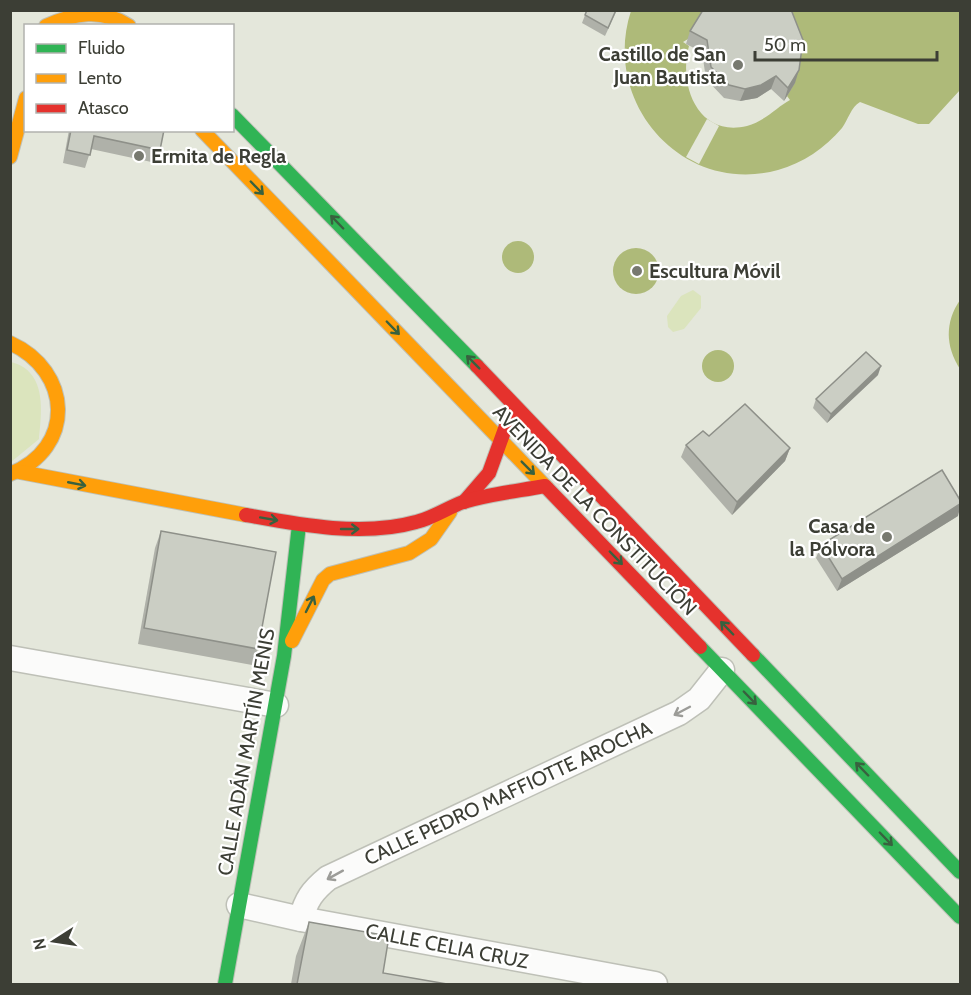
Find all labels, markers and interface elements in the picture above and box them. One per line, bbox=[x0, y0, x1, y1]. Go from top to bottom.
legend bbox=[24, 24, 234, 132]
scale bar bbox=[755, 24, 936, 62]
text: 50 m bbox=[764, 34, 806, 56]
text: Fluido bbox=[78, 37, 125, 59]
place label: Castillo de San Juan Bautista bbox=[599, 42, 726, 89]
marker: Castillo de San Juan Bautista bbox=[731, 58, 745, 72]
text: Lento bbox=[78, 67, 122, 89]
text: Atasco bbox=[78, 97, 129, 119]
place label: Ermita de Regla bbox=[151, 144, 286, 168]
marker: Ermita de Regla bbox=[132, 149, 146, 163]
one-way arrow bbox=[250, 180, 264, 195]
one-way arrow bbox=[329, 215, 344, 230]
place label: Escultura Móvil bbox=[649, 259, 781, 283]
marker: Escultura Móvil bbox=[630, 264, 644, 278]
one-way arrow bbox=[385, 320, 400, 335]
one-way arrow bbox=[465, 355, 480, 370]
street label: AVENIDA DE LA CONSTITUCIÓN bbox=[488, 400, 702, 620]
one-way arrow bbox=[521, 461, 535, 476]
one-way arrow bbox=[67, 479, 86, 490]
one-way arrow bbox=[258, 514, 278, 525]
place label: Casa de la Pólvora bbox=[789, 514, 875, 561]
one-way arrow bbox=[339, 523, 359, 535]
marker: Casa de la Pólvora bbox=[880, 530, 894, 544]
one-way arrow bbox=[608, 550, 623, 565]
one-way arrow bbox=[305, 595, 317, 613]
one-way arrow bbox=[720, 621, 734, 636]
street label: CALLE ADÁN MARTÍN MENIS bbox=[212, 626, 280, 877]
one-way arrow bbox=[743, 691, 758, 706]
one-way arrow bbox=[674, 705, 691, 717]
street label: CALLE PEDRO MAFFIOTTE AROCHA bbox=[361, 715, 656, 870]
one-way arrow bbox=[855, 762, 869, 777]
one-way arrow bbox=[879, 831, 893, 846]
one-way arrow bbox=[327, 869, 344, 881]
north arrow bbox=[24, 911, 84, 971]
street label: CALLE CELIA CRUZ bbox=[364, 918, 530, 974]
text: N bbox=[29, 937, 50, 952]

